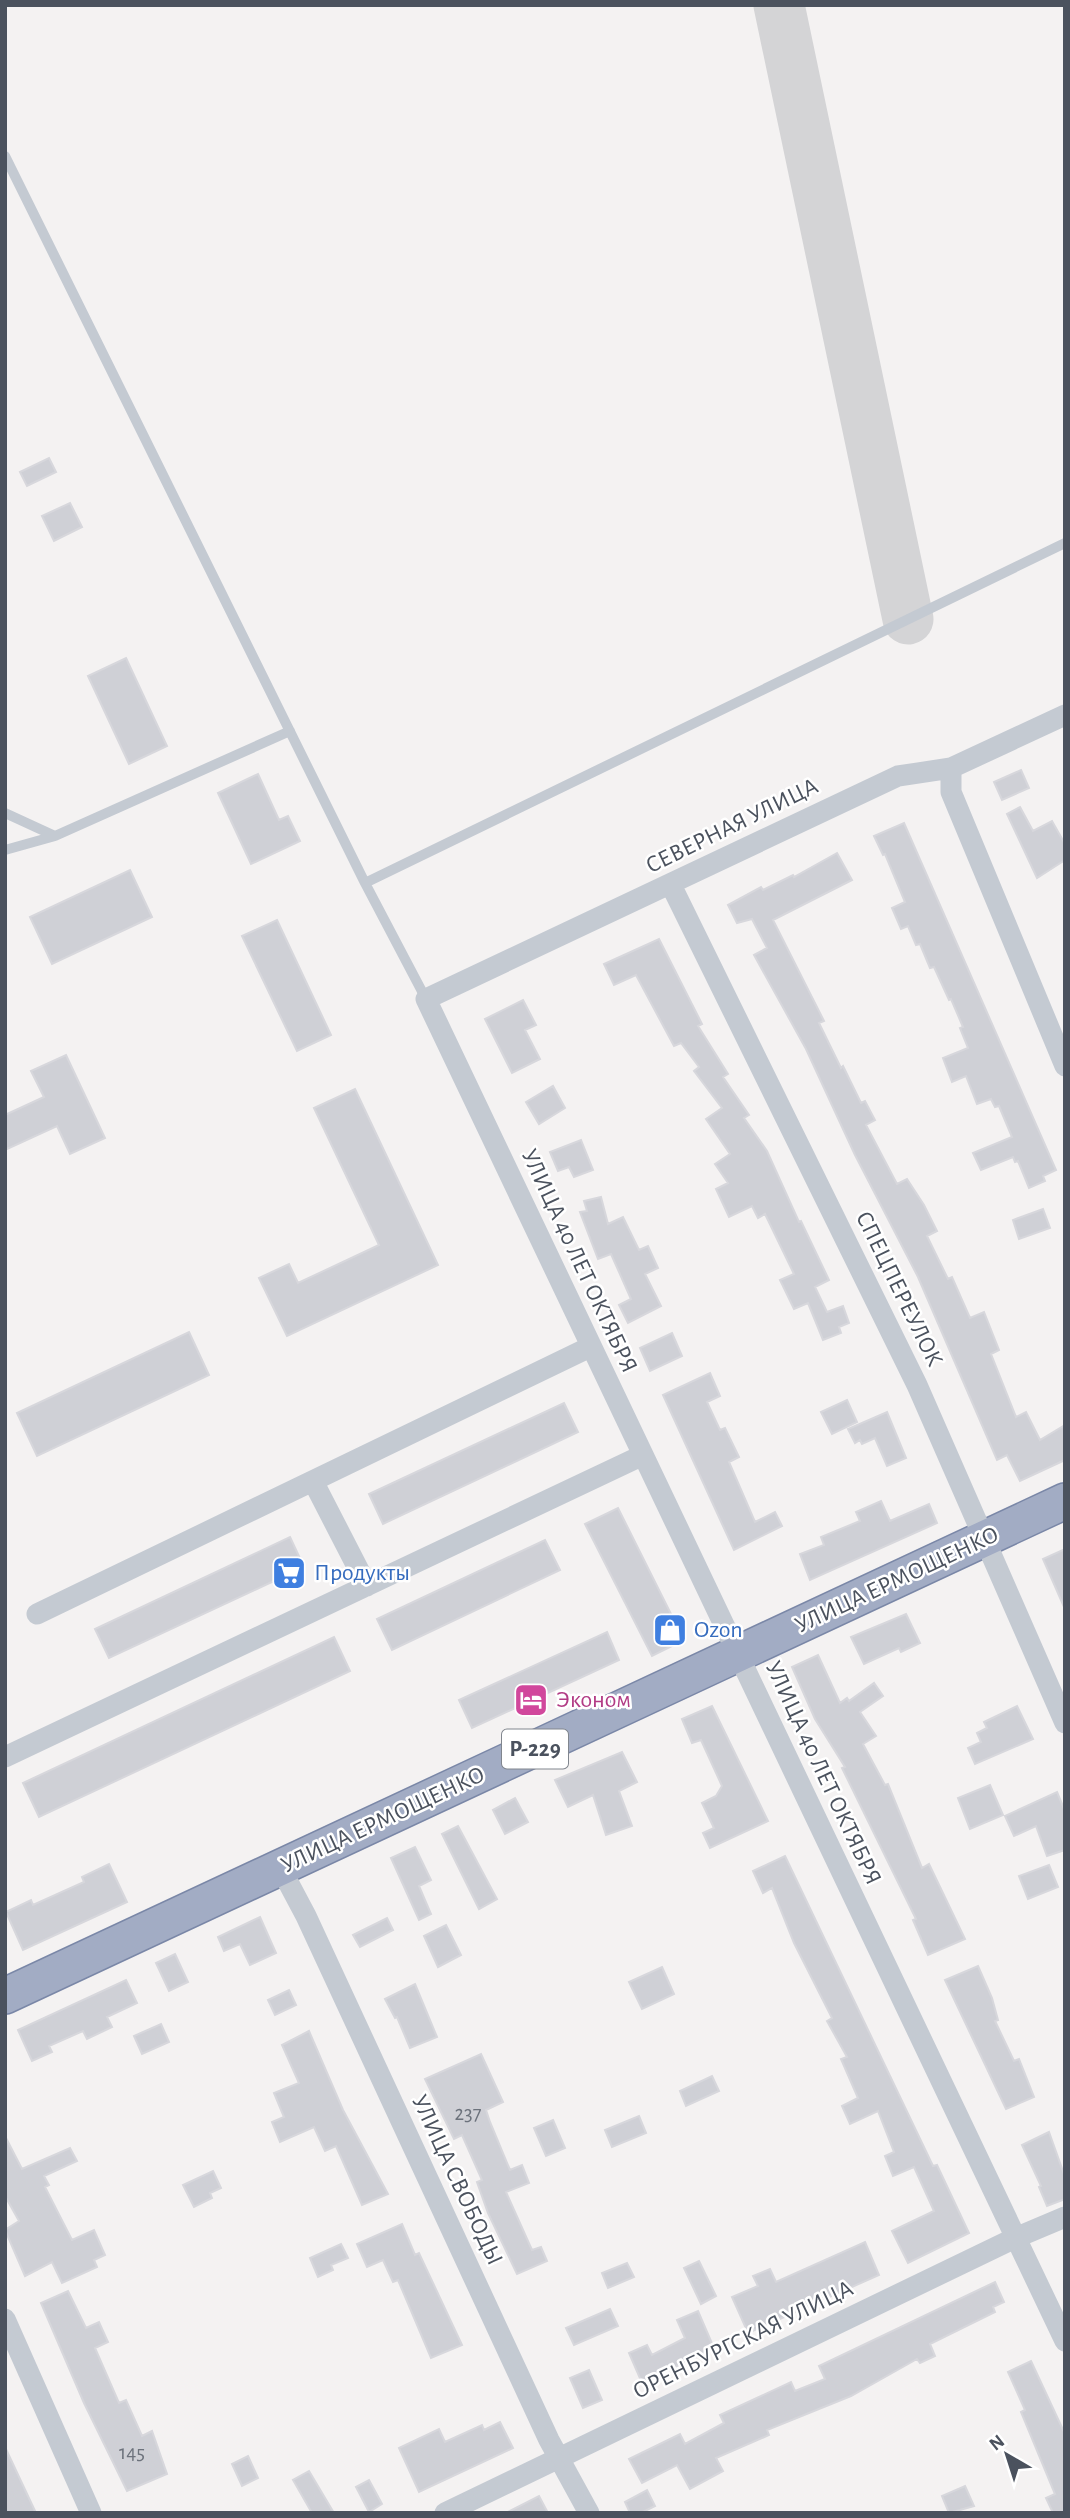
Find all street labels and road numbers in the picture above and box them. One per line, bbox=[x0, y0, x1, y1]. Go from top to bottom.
street label: СЕВЕРНАЯ УЛИЦА bbox=[642, 774, 822, 878]
street label: УЛИЦА 40 ЛЕТ ОКТЯБРЯ bbox=[517, 1145, 641, 1377]
street label: СПЕЦПЕРЕУЛОК bbox=[851, 1208, 947, 1370]
street label: УЛИЦА ЕРМОЩЕНКО bbox=[791, 1522, 1003, 1638]
street label: УЛИЦА 40 ЛЕТ ОКТЯБРЯ bbox=[761, 1657, 885, 1889]
road number: Р-229 bbox=[502, 1730, 568, 1768]
street label: УЛИЦА ЕРМОЩЕНКО bbox=[277, 1762, 489, 1878]
street label: УЛИЦА СВОБОДЫ bbox=[407, 2091, 507, 2269]
street label: ОРЕНБУРГСКАЯ УЛИЦА bbox=[629, 2276, 857, 2404]

